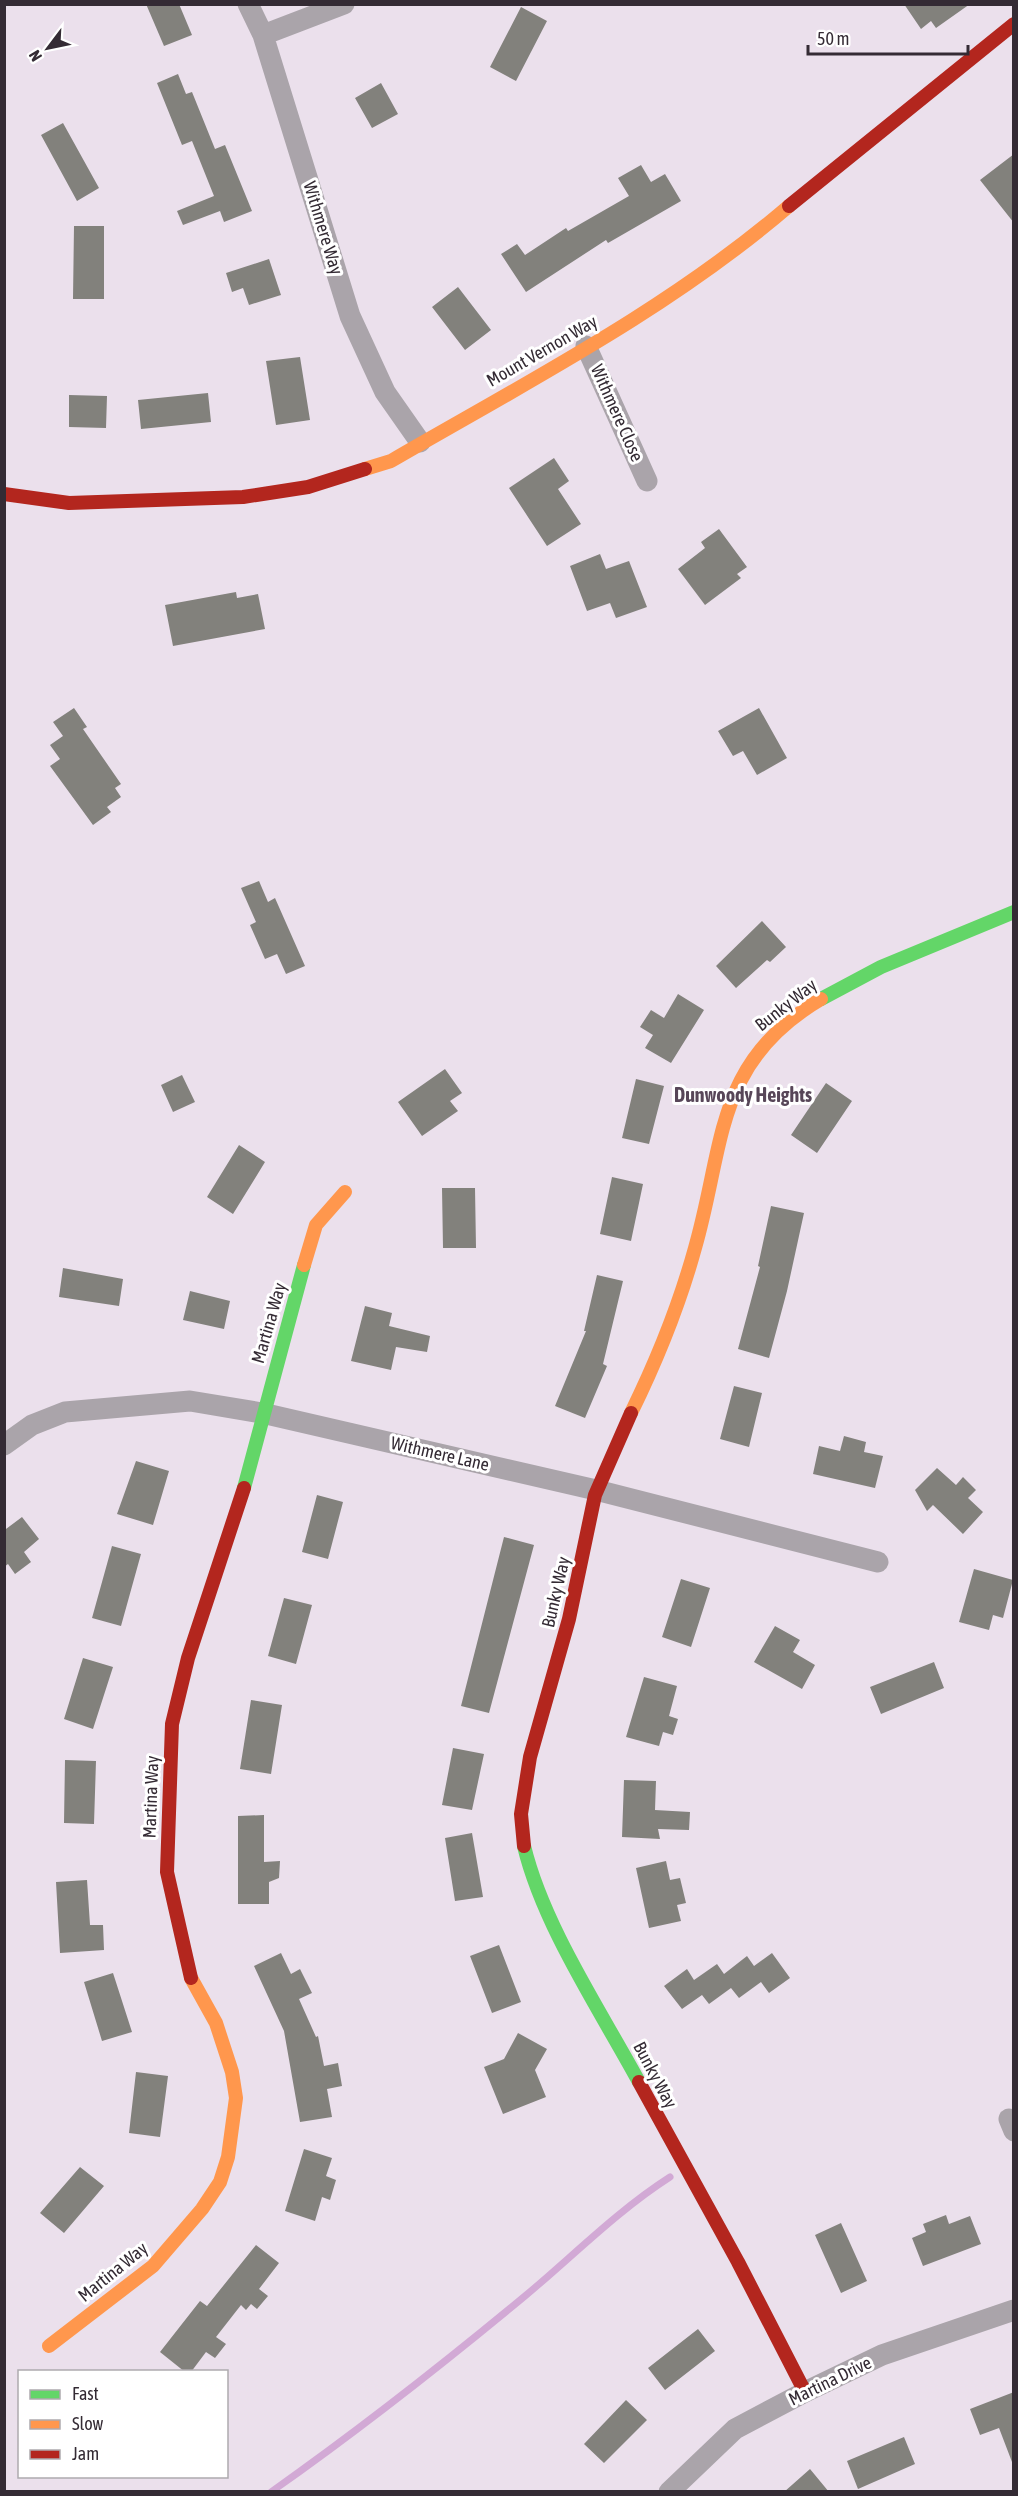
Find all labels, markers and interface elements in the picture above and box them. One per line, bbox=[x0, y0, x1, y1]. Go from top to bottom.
north arrow bbox=[18, 18, 78, 78]
scale bar bbox=[808, 18, 968, 56]
text: 50 m bbox=[817, 28, 849, 49]
text: N bbox=[25, 47, 45, 65]
street label: Withmere Way bbox=[299, 179, 348, 277]
street label: Mount Vernon Way bbox=[483, 310, 601, 391]
street label: Withmere Close bbox=[587, 361, 648, 465]
street label: Bunky Way bbox=[751, 974, 821, 1035]
district label: Dunwoody Heights bbox=[674, 1083, 812, 1106]
street label: Martina Way bbox=[247, 1280, 290, 1366]
street label: Withmere Lane bbox=[389, 1432, 491, 1475]
street label: Bunky Way bbox=[537, 1554, 574, 1629]
street label: Martina Way bbox=[139, 1755, 162, 1839]
street label: Bunky Way bbox=[629, 2038, 682, 2112]
street label: Martina Way bbox=[74, 2237, 151, 2306]
street label: Martina Drive bbox=[785, 2352, 875, 2410]
legend bbox=[18, 2370, 228, 2478]
text: Fast bbox=[72, 2383, 99, 2404]
text: Slow bbox=[72, 2413, 103, 2434]
text: Jam bbox=[72, 2443, 99, 2464]

